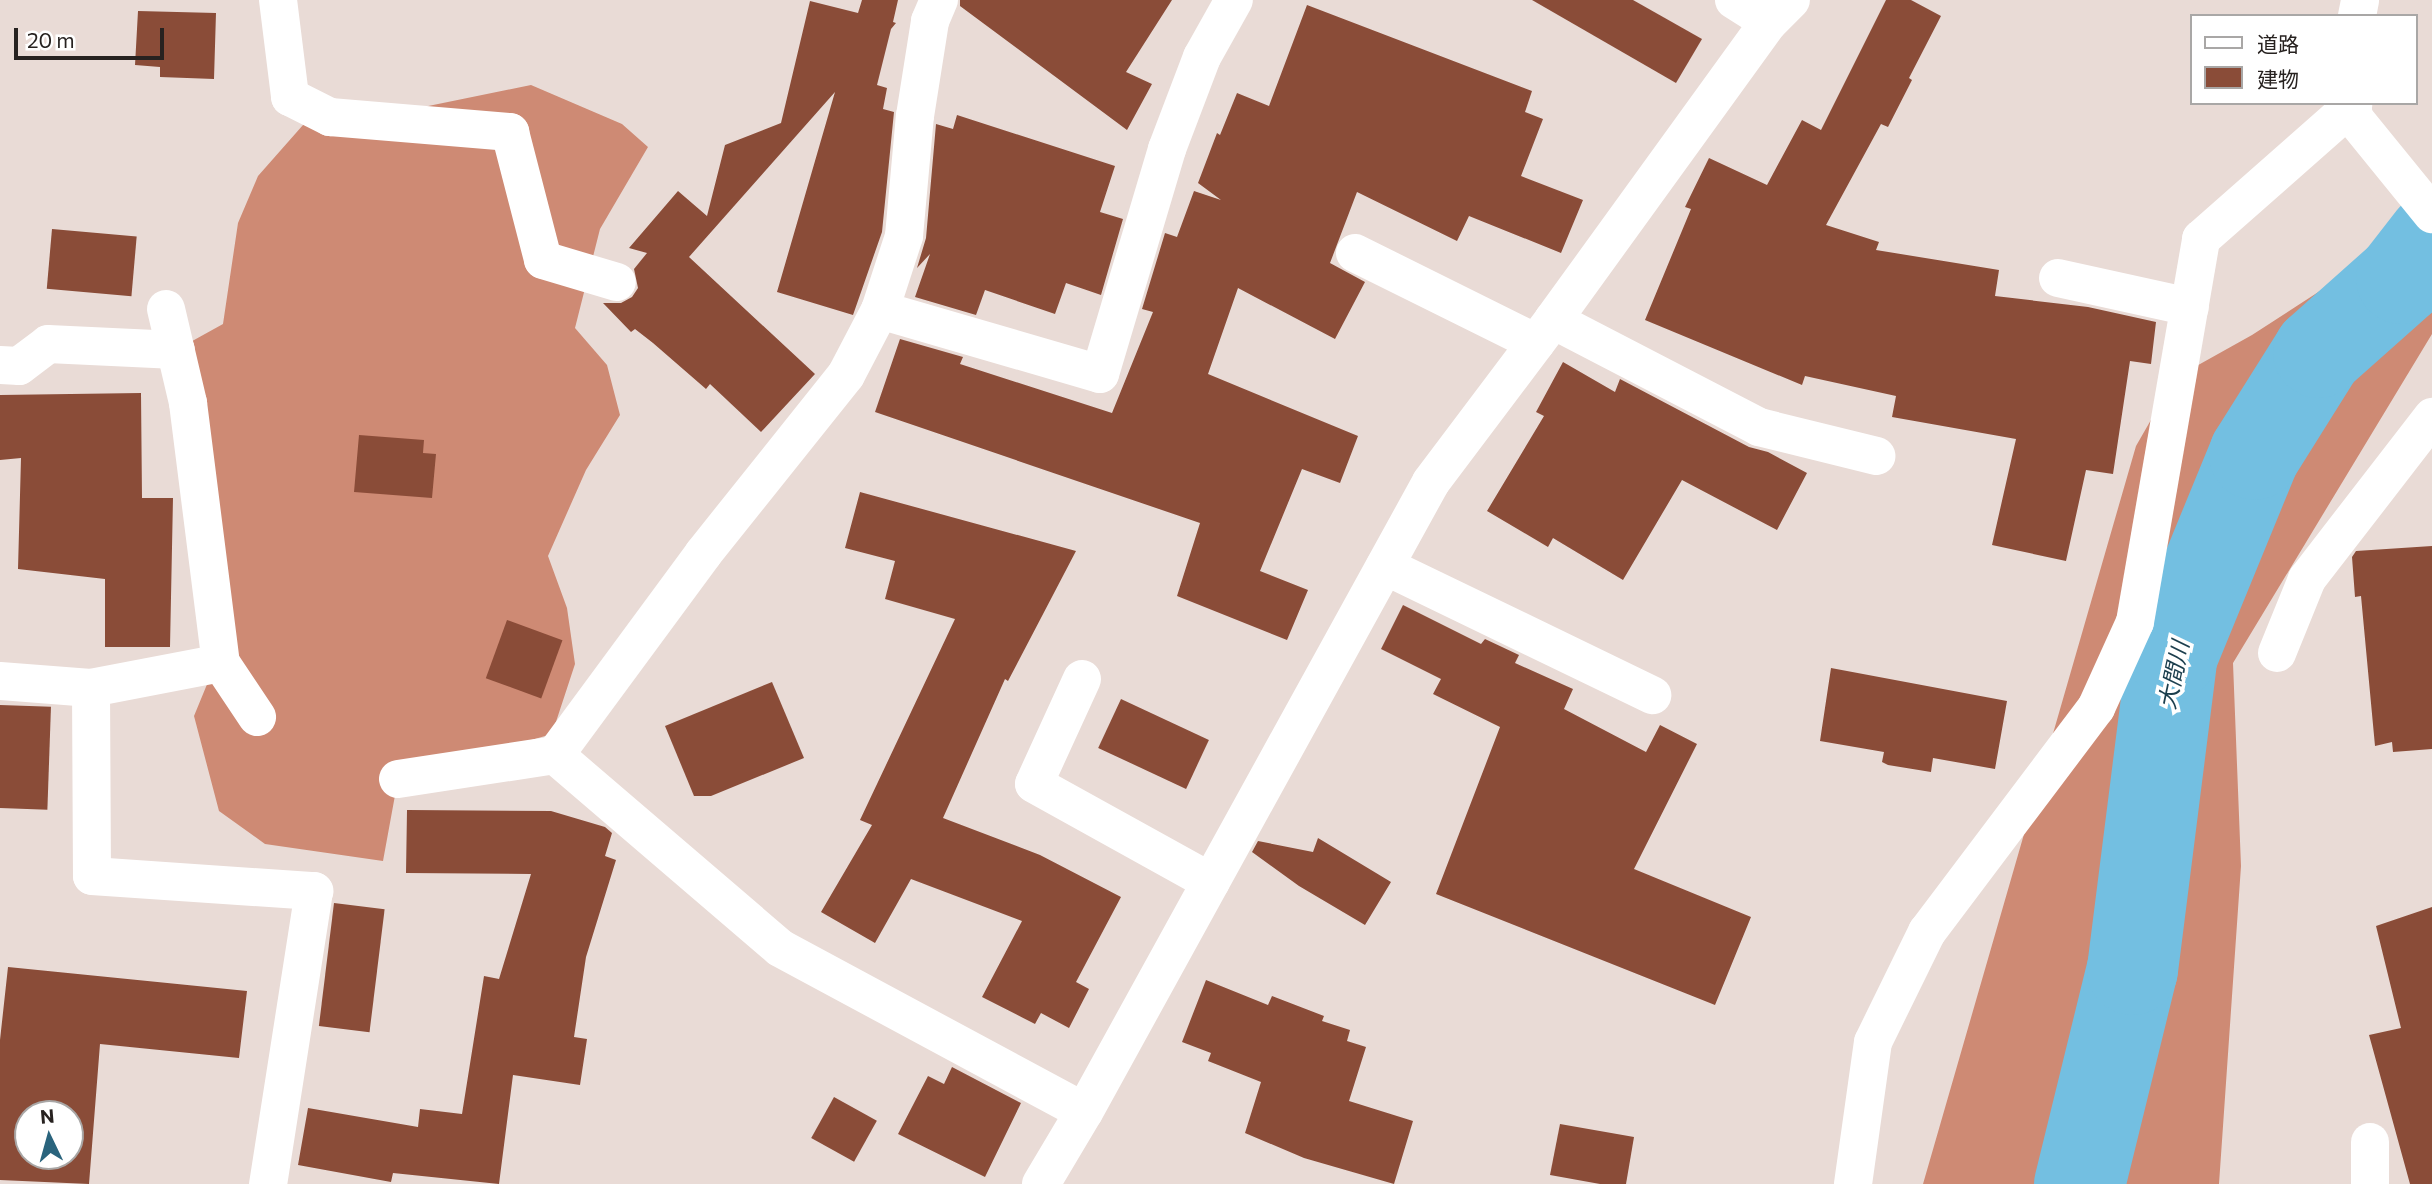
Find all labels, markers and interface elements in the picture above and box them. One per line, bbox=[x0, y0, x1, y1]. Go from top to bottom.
scale bar bbox=[18, 14, 168, 58]
legend bbox=[2190, 14, 2418, 105]
text: 20 m bbox=[27, 27, 75, 52]
text: 道路 bbox=[2257, 31, 2299, 56]
text: 建物 bbox=[2257, 66, 2299, 91]
water label: 大間川 bbox=[2152, 638, 2194, 712]
north arrow bbox=[14, 1100, 84, 1170]
text: N bbox=[39, 1103, 55, 1128]

